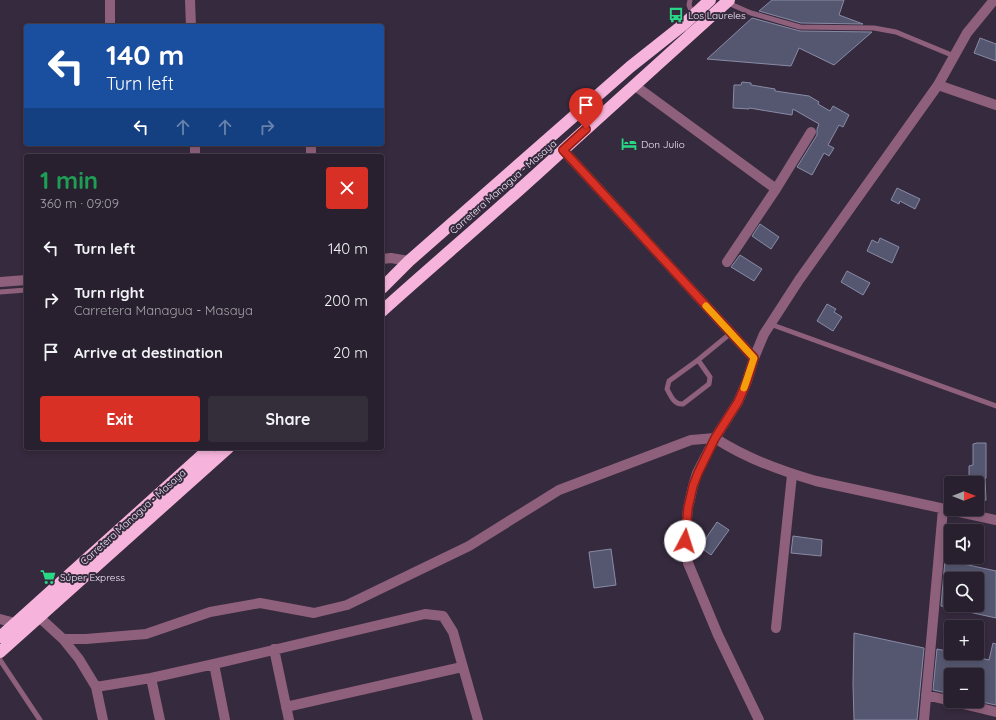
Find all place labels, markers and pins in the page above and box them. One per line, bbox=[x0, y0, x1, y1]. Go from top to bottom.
bus stop icon: Los Laureles bbox=[667, 6, 685, 24]
place label: Los Laureles bbox=[688, 9, 746, 22]
pin bbox=[569, 88, 603, 129]
hotel icon: Don Julio bbox=[620, 135, 638, 153]
place label: Don Julio bbox=[641, 138, 685, 151]
supermarket icon: Súper Express bbox=[39, 568, 57, 586]
place label: Súper Express bbox=[60, 571, 125, 584]

